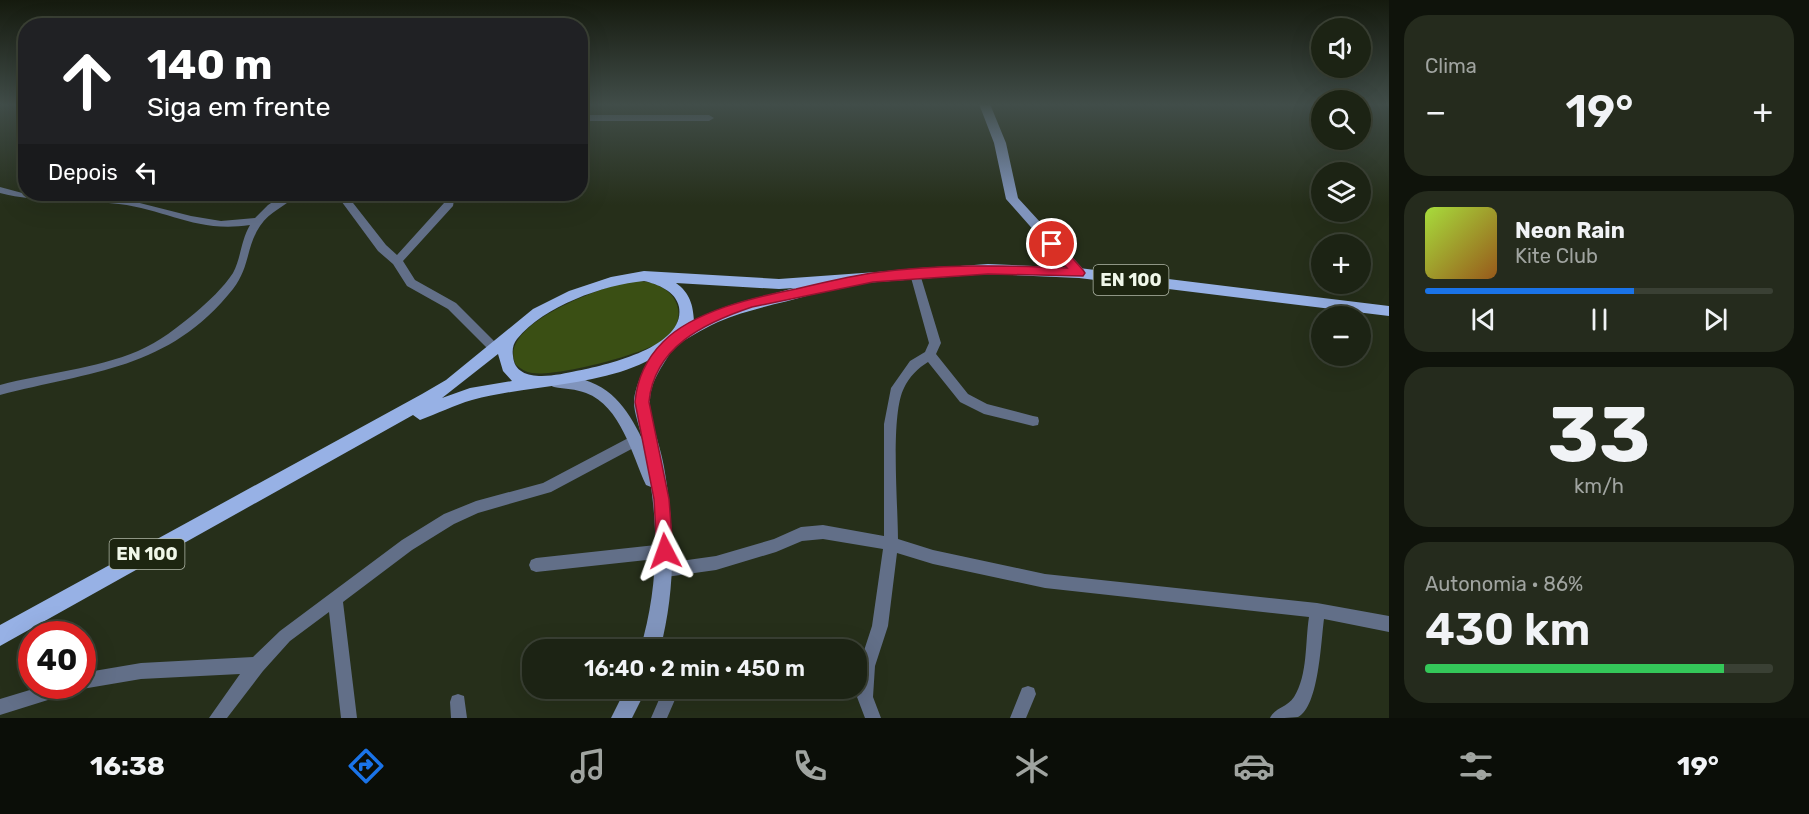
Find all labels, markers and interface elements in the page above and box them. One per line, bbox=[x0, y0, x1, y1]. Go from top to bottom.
map controls bbox=[1311, 18, 1371, 366]
button: sound bbox=[1311, 18, 1371, 78]
text: 140 m bbox=[147, 40, 273, 90]
icon: ahead bbox=[48, 42, 126, 120]
text: Clima bbox=[1425, 54, 1477, 78]
text: 19° bbox=[1565, 85, 1633, 138]
button: search bbox=[1311, 90, 1371, 150]
text: Siga em frente bbox=[147, 91, 331, 123]
text: − bbox=[1425, 92, 1446, 131]
text: + bbox=[1752, 92, 1773, 131]
icon: left bbox=[130, 156, 163, 189]
text: Depois bbox=[48, 159, 118, 186]
button: layers bbox=[1311, 162, 1371, 222]
text: Neon Rain bbox=[1515, 217, 1625, 244]
pin bbox=[1026, 218, 1077, 269]
icon: arrive bbox=[1035, 227, 1068, 260]
button: + bbox=[1311, 234, 1371, 294]
text: Kite Club bbox=[1515, 244, 1598, 268]
road number: EN 100 bbox=[1094, 265, 1168, 295]
icon: previous bbox=[1467, 303, 1500, 336]
icon: pause bbox=[1583, 303, 1616, 336]
icon: next bbox=[1699, 303, 1732, 336]
button: − bbox=[1311, 306, 1371, 366]
text: 33 bbox=[1548, 388, 1650, 481]
text: km/h bbox=[1574, 474, 1624, 498]
position arrow bbox=[633, 519, 697, 583]
road number: EN 100 bbox=[110, 539, 184, 569]
text: Autonomia · 86% bbox=[1425, 572, 1583, 596]
text: 430 km bbox=[1425, 603, 1590, 656]
speed limit sign: 40 bbox=[18, 621, 96, 699]
text: 16:40 · 2 min · 450 m bbox=[584, 655, 805, 682]
icon: directions bbox=[345, 745, 387, 787]
icon: music bbox=[567, 745, 609, 787]
icon: phone bbox=[789, 745, 831, 787]
icon: climate bbox=[1011, 745, 1053, 787]
icon: car bbox=[1233, 745, 1275, 787]
icon: filters bbox=[1455, 745, 1497, 787]
text: 16:38 bbox=[90, 750, 165, 782]
text: 19° bbox=[1677, 750, 1719, 782]

